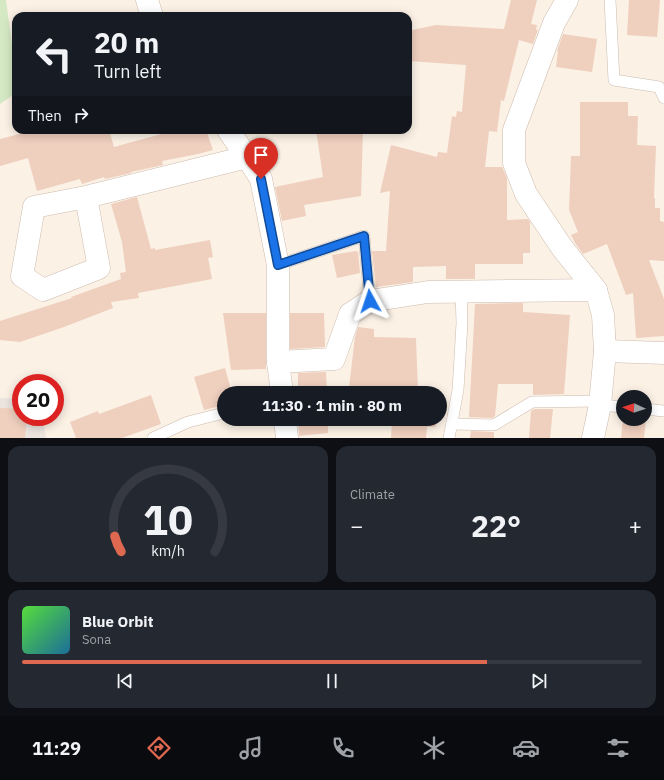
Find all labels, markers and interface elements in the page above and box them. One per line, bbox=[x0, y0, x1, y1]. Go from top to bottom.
text: 20 m bbox=[94, 24, 159, 61]
icon: left bbox=[28, 28, 80, 80]
text: Turn left bbox=[94, 60, 162, 83]
icon: right bbox=[70, 104, 92, 126]
text: Then bbox=[28, 106, 62, 125]
pin bbox=[244, 138, 278, 179]
icon: arrive bbox=[250, 144, 272, 166]
position arrow bbox=[349, 280, 391, 322]
speed limit sign: 20 bbox=[12, 374, 64, 426]
north arrow bbox=[616, 390, 652, 426]
map controls bbox=[616, 390, 652, 426]
text: 11:30 · 1 min · 80 m bbox=[262, 396, 402, 415]
text: Climate bbox=[350, 486, 395, 503]
text: 10 bbox=[143, 492, 193, 546]
text: 22° bbox=[471, 506, 521, 545]
text: − bbox=[350, 511, 363, 540]
text: + bbox=[629, 511, 642, 540]
text: km/h bbox=[151, 541, 185, 560]
text: Blue Orbit bbox=[82, 612, 153, 631]
text: Sona bbox=[82, 631, 111, 648]
icon: previous bbox=[114, 670, 136, 692]
icon: pause bbox=[321, 670, 343, 692]
icon: next bbox=[528, 670, 550, 692]
icon: directions bbox=[145, 734, 173, 762]
icon: music bbox=[237, 734, 265, 762]
icon: phone bbox=[329, 734, 357, 762]
icon: climate bbox=[420, 734, 448, 762]
icon: car bbox=[512, 734, 540, 762]
icon: filters bbox=[604, 734, 632, 762]
text: 11:29 bbox=[32, 737, 81, 760]

